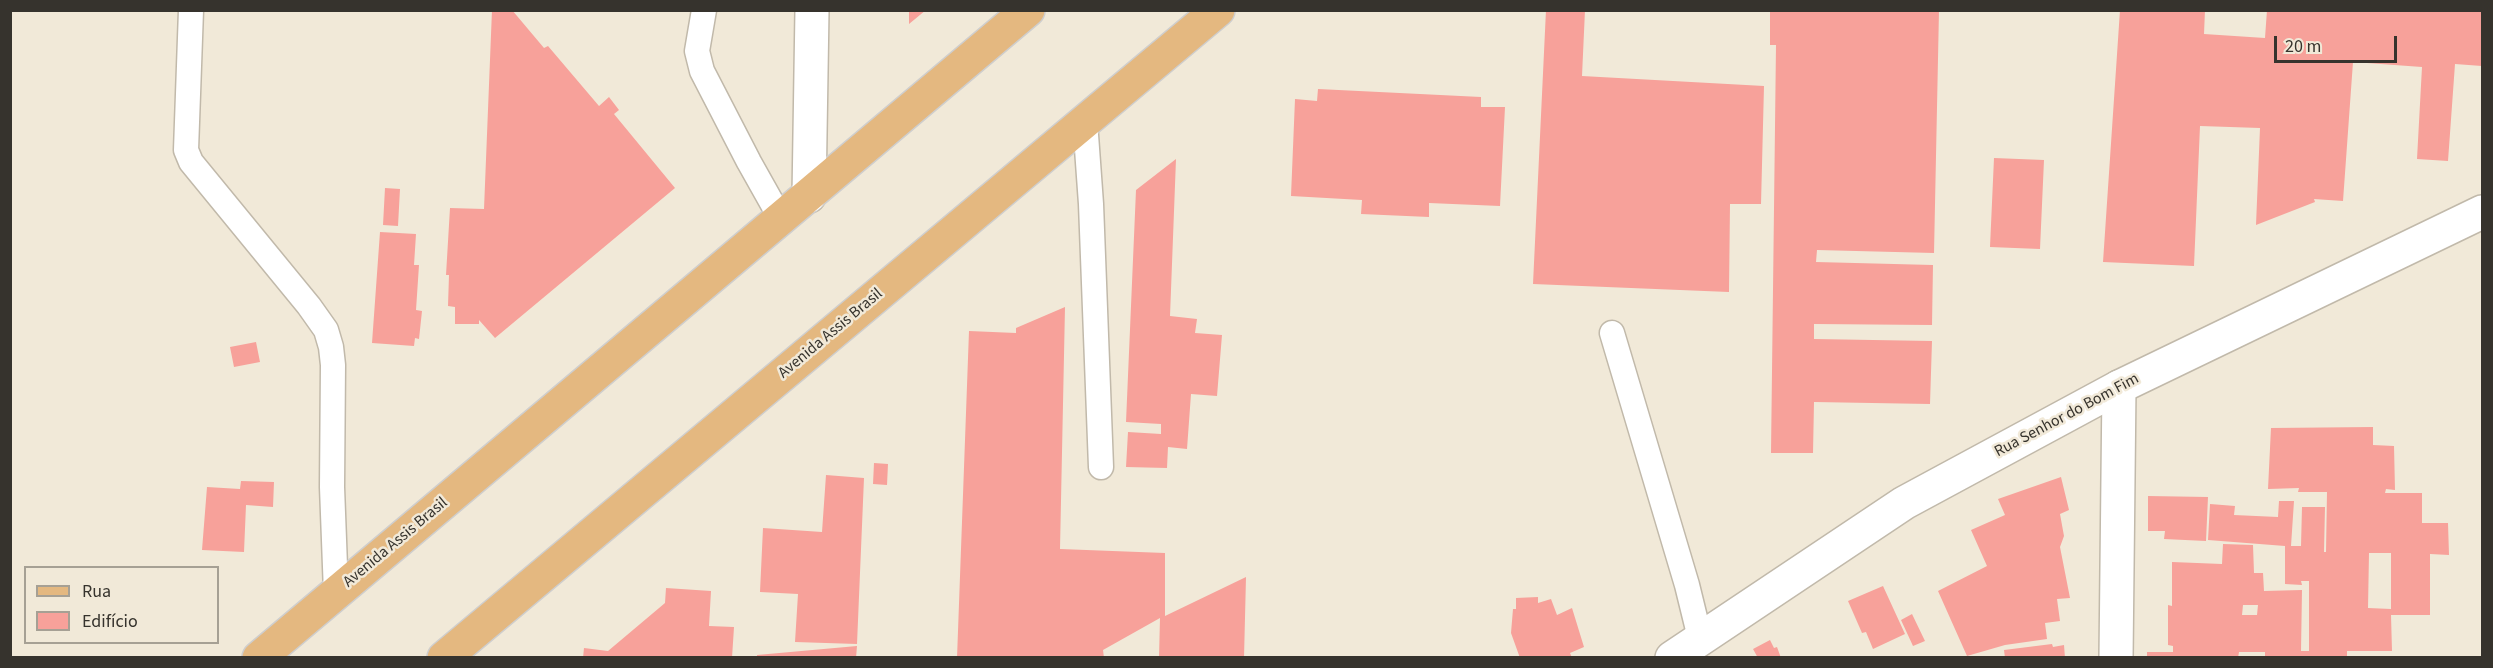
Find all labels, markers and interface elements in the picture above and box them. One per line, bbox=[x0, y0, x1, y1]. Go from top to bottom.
scale bar bbox=[2277, 24, 2400, 62]
text: 20 m bbox=[2285, 34, 2321, 59]
street label: Avenida Assis Brasil bbox=[775, 285, 887, 383]
street label: Rua Senhor do Bom Fim bbox=[1991, 370, 2143, 462]
street label: Avenida Assis Brasil bbox=[340, 494, 452, 592]
legend bbox=[24, 566, 219, 644]
text: Rua bbox=[82, 579, 111, 604]
text: Edifício bbox=[82, 609, 138, 634]

